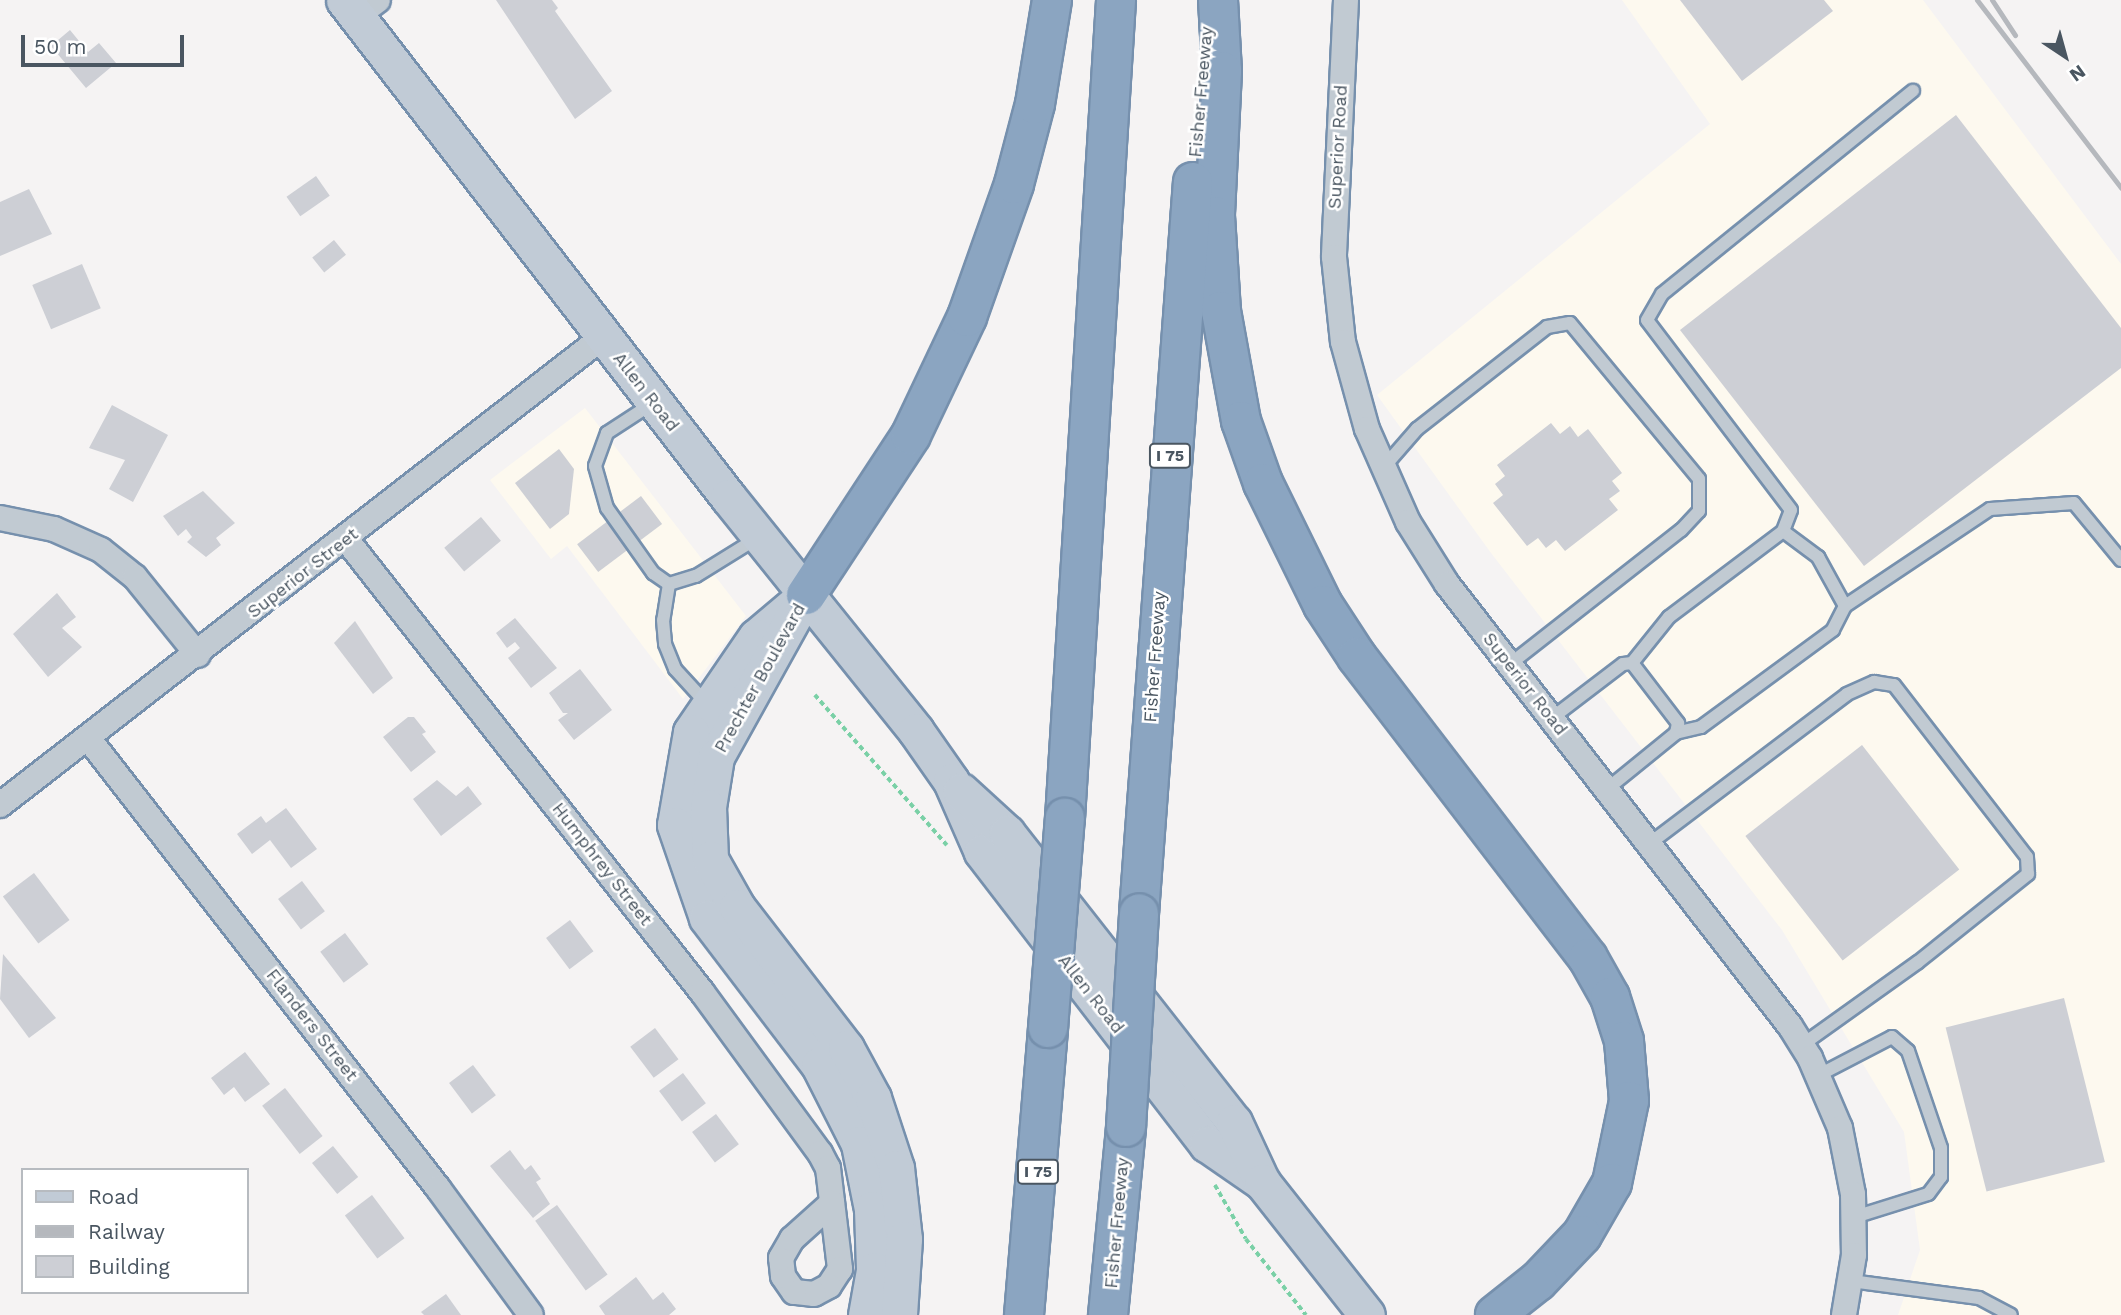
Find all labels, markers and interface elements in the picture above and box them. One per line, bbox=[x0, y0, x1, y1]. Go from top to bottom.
scale bar bbox=[24, 21, 187, 65]
north arrow bbox=[2030, 21, 2100, 91]
street label: Fisher Freeway bbox=[1184, 25, 1218, 159]
text: 50 m bbox=[34, 34, 86, 59]
text: N bbox=[2065, 60, 2090, 87]
street label: Superior Road bbox=[1324, 84, 1352, 210]
street label: Allen Road bbox=[608, 348, 684, 436]
road number: I 75 bbox=[1147, 444, 1193, 468]
street label: Superior Street bbox=[243, 523, 363, 623]
street label: Fisher Freeway bbox=[1140, 590, 1170, 724]
street label: Prechter Boulevard bbox=[710, 599, 810, 757]
street label: Superior Road bbox=[1478, 628, 1572, 740]
street label: Humphrey Street bbox=[547, 798, 657, 930]
street label: Allen Road bbox=[1053, 950, 1129, 1038]
street label: Flanders Street bbox=[262, 965, 362, 1085]
street label: Fisher Freeway bbox=[1100, 1156, 1134, 1290]
road number: I 75 bbox=[1015, 1160, 1061, 1184]
legend bbox=[21, 1168, 248, 1294]
text: Road bbox=[88, 1184, 139, 1209]
text: Railway bbox=[88, 1219, 165, 1244]
text: Building bbox=[88, 1254, 170, 1279]

